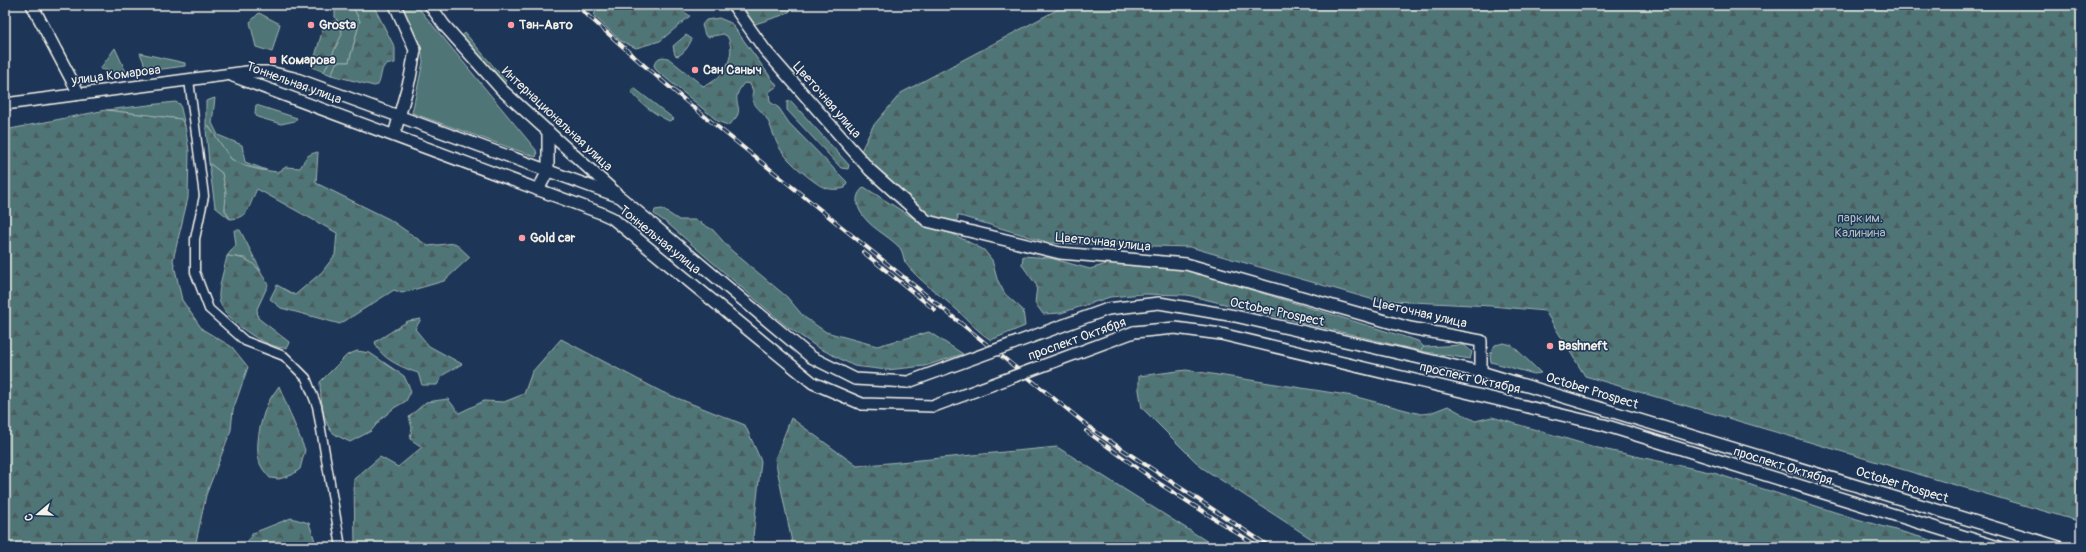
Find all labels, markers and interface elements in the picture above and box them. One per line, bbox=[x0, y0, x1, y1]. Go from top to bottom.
place label: Grosta bbox=[319, 17, 356, 33]
place label: Тан-Авто bbox=[518, 17, 573, 33]
marker: Grosta bbox=[306, 20, 316, 30]
marker: Тан-Авто bbox=[506, 20, 516, 30]
place label: Комарова bbox=[281, 52, 336, 68]
marker: Комарова bbox=[268, 55, 278, 65]
street label: Тоннельная улица bbox=[244, 58, 344, 108]
street label: Цветочная улица bbox=[789, 59, 865, 141]
street label: улица Комарова bbox=[69, 62, 162, 89]
place label: Сан Саныч bbox=[703, 62, 762, 78]
street label: Интернациональная улица bbox=[498, 63, 616, 175]
marker: Сан Саныч bbox=[690, 65, 700, 75]
street label: Тоннельная улица bbox=[616, 202, 704, 278]
park label: парк им. Калинина bbox=[1835, 210, 1885, 241]
street label: Цветочная улица bbox=[1054, 229, 1152, 255]
place label: Gold car bbox=[530, 230, 576, 246]
marker: Gold car bbox=[517, 233, 527, 243]
street label: October Prospect bbox=[1228, 294, 1326, 330]
street label: Цветочная улица bbox=[1371, 294, 1469, 332]
street label: проспект Октября bbox=[1026, 314, 1128, 364]
place label: Bashneft bbox=[1558, 338, 1608, 354]
marker: Bashneft bbox=[1545, 341, 1555, 351]
street label: проспект Октября bbox=[1418, 359, 1522, 397]
street label: October Prospect bbox=[1544, 369, 1641, 413]
street label: проспект Октября bbox=[1732, 443, 1834, 489]
street label: October Prospect bbox=[1854, 463, 1951, 507]
north arrow bbox=[18, 494, 58, 534]
text: С bbox=[22, 512, 36, 522]

